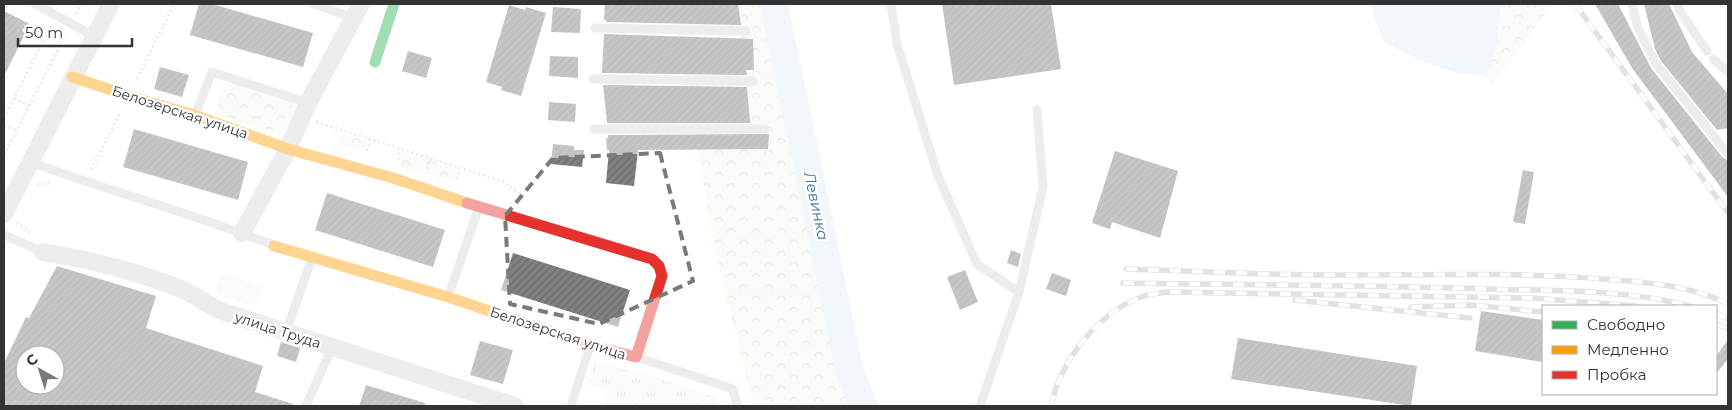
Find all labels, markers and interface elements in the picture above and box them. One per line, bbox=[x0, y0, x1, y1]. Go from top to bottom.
scale bar bbox=[18, 15, 131, 47]
text: 50 m bbox=[25, 23, 63, 42]
street label: Белозерская улица bbox=[110, 81, 250, 143]
water label: Левинка bbox=[800, 169, 833, 242]
street label: Белозерская улица bbox=[488, 302, 628, 364]
legend bbox=[1542, 305, 1717, 395]
street label: улица Труда bbox=[232, 307, 323, 352]
text: Свободно bbox=[1587, 315, 1665, 334]
text: Медленно bbox=[1587, 340, 1669, 359]
north arrow bbox=[15, 345, 65, 395]
text: С bbox=[22, 350, 41, 370]
text: Пробка bbox=[1587, 365, 1646, 384]

